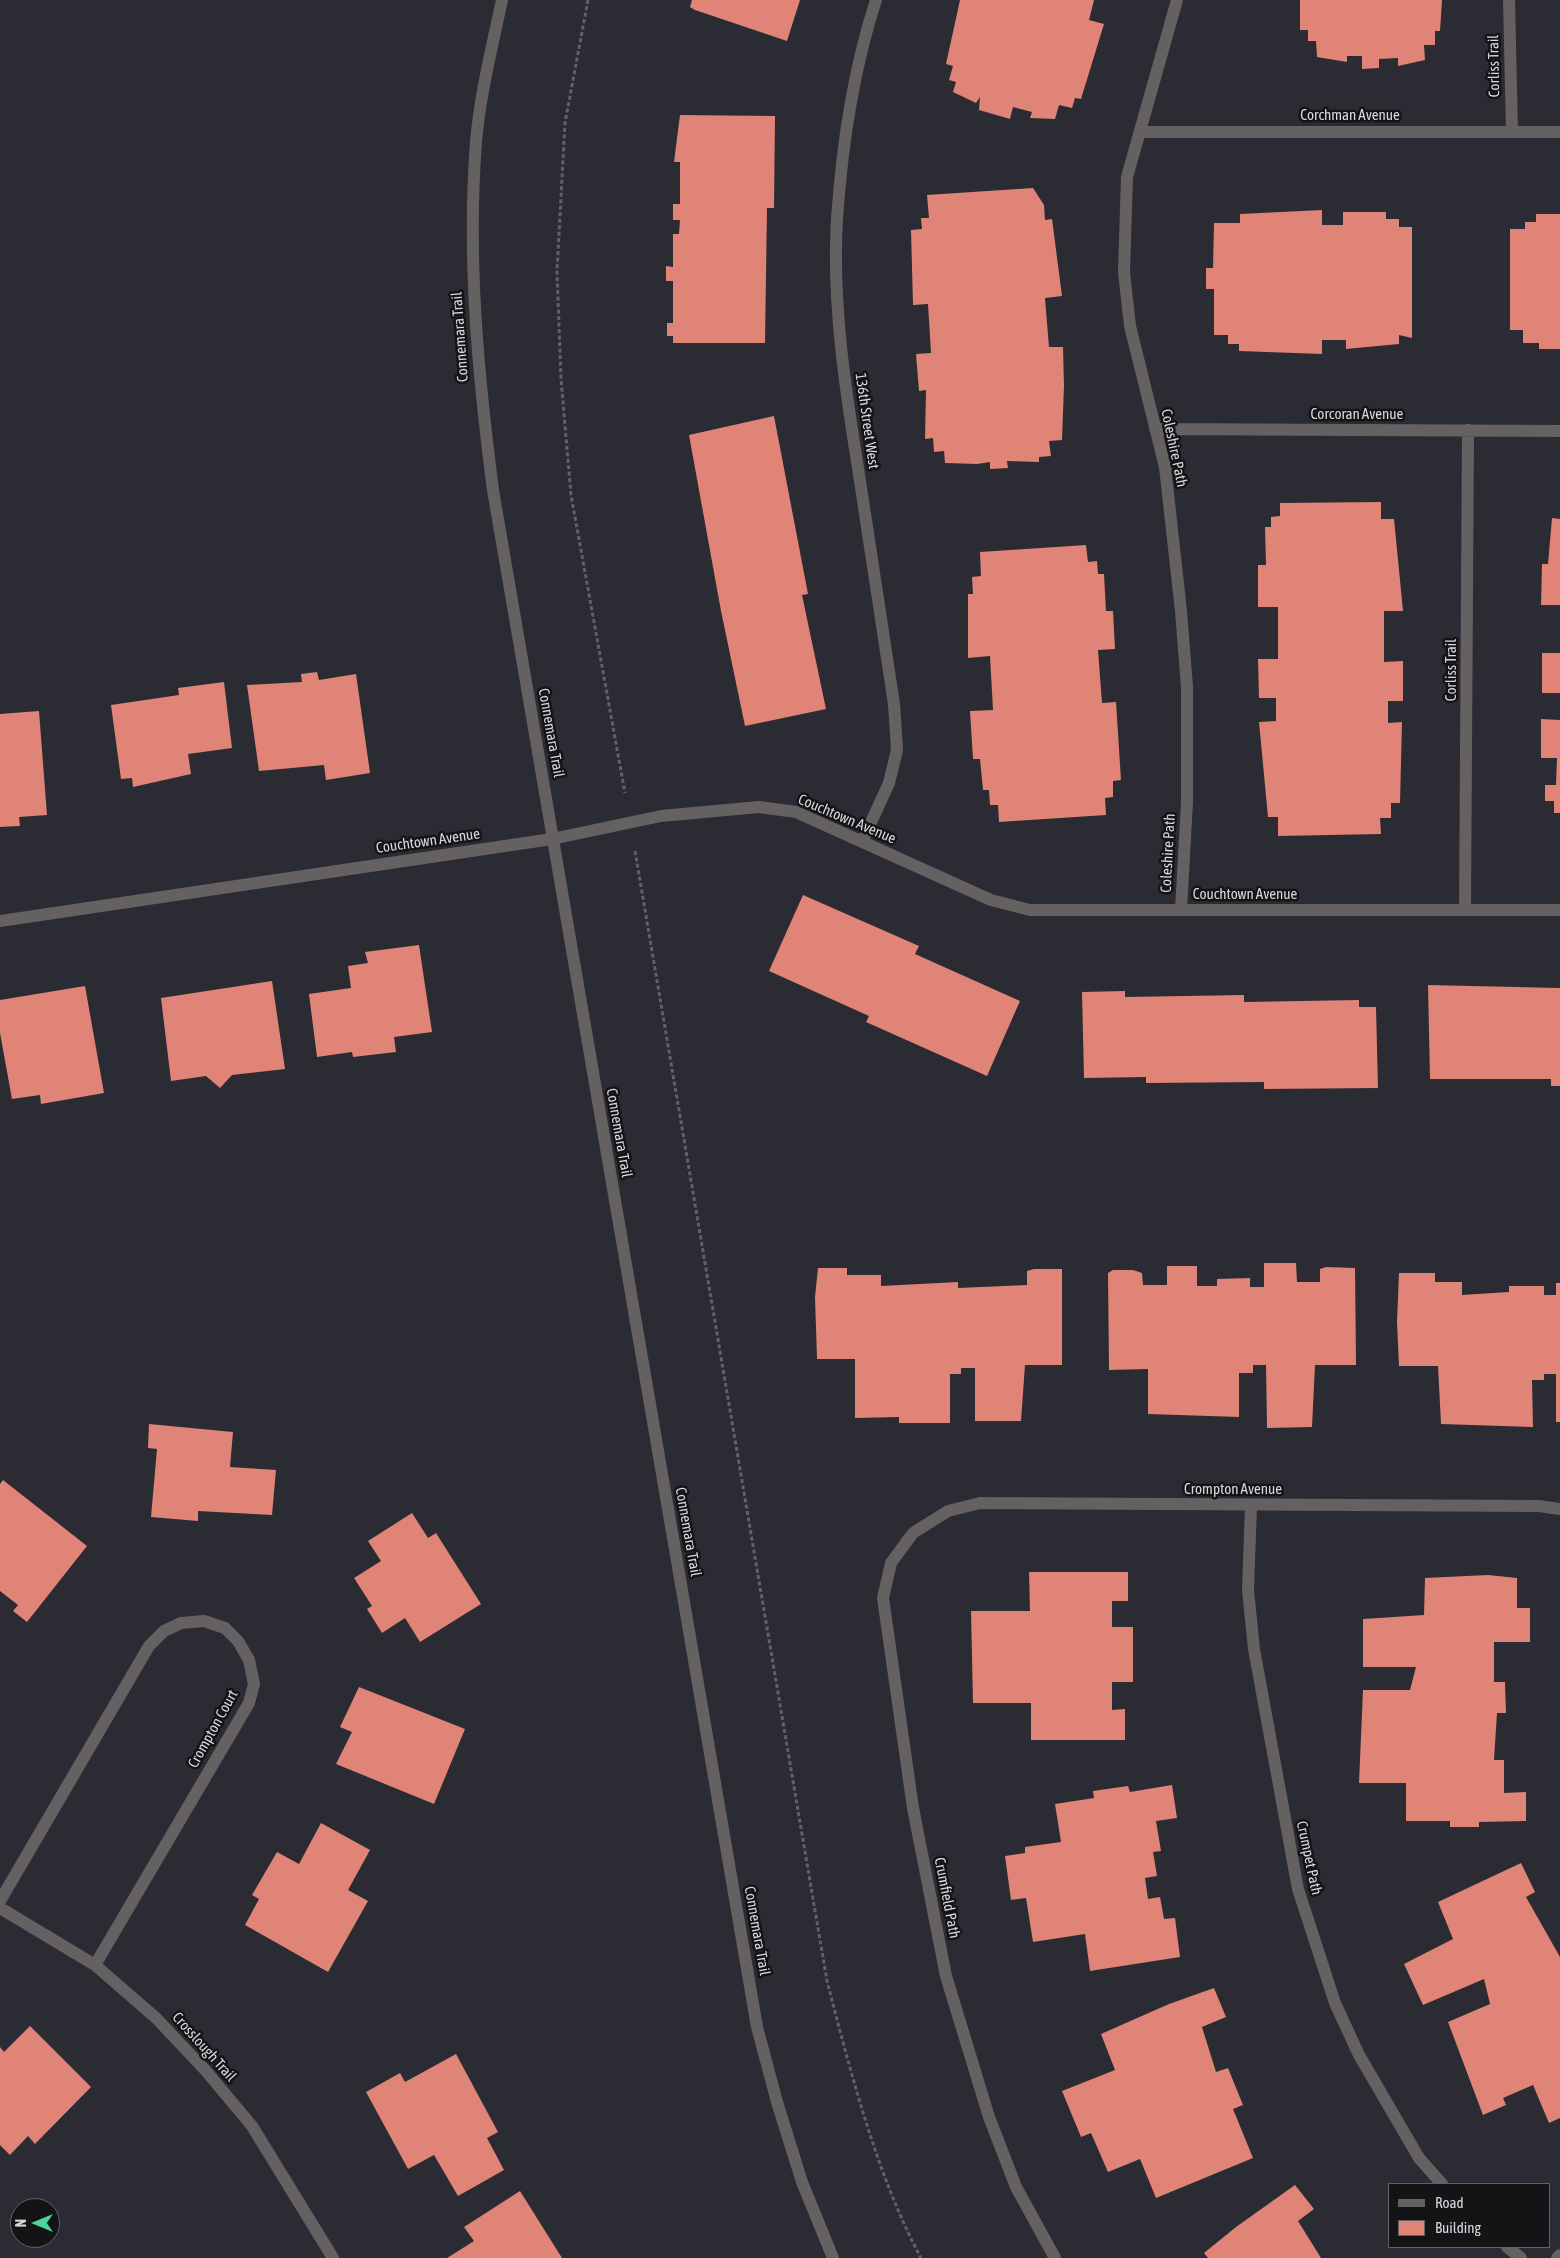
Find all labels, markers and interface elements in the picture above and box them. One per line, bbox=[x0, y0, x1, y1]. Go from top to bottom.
street label: Corliss Trail bbox=[1484, 35, 1504, 97]
street label: Corchman Avenue bbox=[1300, 106, 1400, 124]
street label: Connemara Trail bbox=[448, 291, 472, 383]
street label: 136th Street West bbox=[851, 372, 883, 470]
street label: Corcoran Avenue bbox=[1311, 405, 1403, 423]
street label: Coleshire Path bbox=[1157, 407, 1191, 489]
street label: Corliss Trail bbox=[1442, 639, 1460, 701]
street label: Connemara Trail bbox=[534, 687, 568, 779]
street label: Couchtown Avenue bbox=[795, 790, 899, 848]
street label: Coleshire Path bbox=[1157, 813, 1179, 893]
street label: Couchtown Avenue bbox=[375, 825, 481, 857]
street label: Couchtown Avenue bbox=[1193, 885, 1297, 903]
street label: Connemara Trail bbox=[602, 1087, 636, 1179]
street label: Crompton Avenue bbox=[1184, 1480, 1282, 1498]
street label: Connemara Trail bbox=[671, 1486, 705, 1578]
street label: Crompton Court bbox=[184, 1687, 242, 1771]
street label: Crumpet Path bbox=[1292, 1819, 1326, 1897]
street label: Crumfield Path bbox=[930, 1856, 964, 1940]
street label: Connemara Trail bbox=[740, 1885, 774, 1977]
street label: Crosslough Trail bbox=[168, 2009, 240, 2085]
legend bbox=[1388, 2183, 1550, 2248]
text: Road bbox=[1435, 2194, 1464, 2211]
north arrow bbox=[10, 2198, 60, 2248]
text: N bbox=[13, 2219, 29, 2227]
text: Building bbox=[1435, 2219, 1481, 2236]

